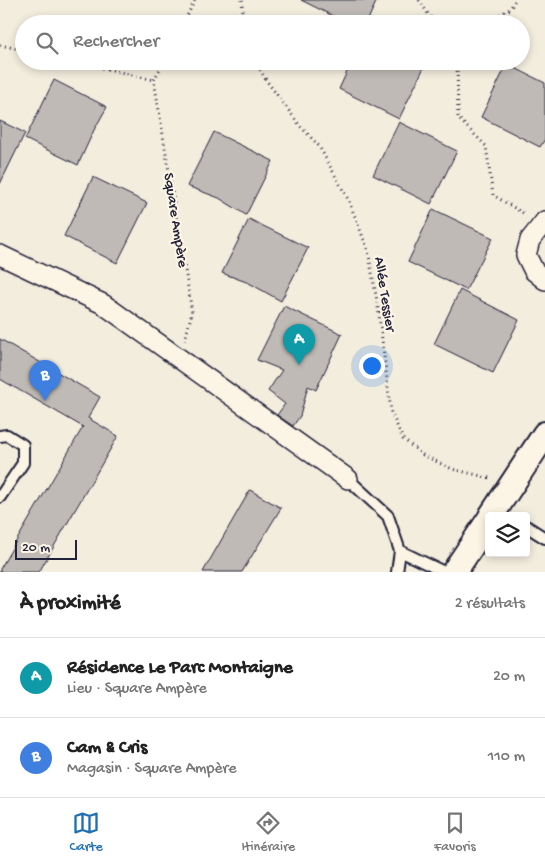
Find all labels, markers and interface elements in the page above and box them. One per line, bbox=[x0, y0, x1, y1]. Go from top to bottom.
search box bbox=[15, 15, 530, 70]
icon: search bbox=[33, 29, 61, 57]
text: Rechercher bbox=[73, 31, 159, 54]
street label: Square Ampère bbox=[159, 172, 191, 269]
street label: Allée Tessier bbox=[369, 256, 399, 335]
pin: A bbox=[283, 324, 315, 365]
your location bbox=[359, 353, 385, 379]
pin: B bbox=[29, 360, 61, 401]
map controls bbox=[485, 512, 530, 557]
button: layers bbox=[485, 512, 530, 557]
scale bar bbox=[15, 537, 78, 560]
text: 20 m bbox=[22, 540, 50, 557]
text: À proximité bbox=[20, 592, 121, 617]
text: 2 résultats bbox=[455, 595, 525, 614]
text: Résidence Le Parc Montaigne bbox=[67, 657, 293, 680]
text: A bbox=[31, 668, 41, 687]
text: 20 m bbox=[493, 668, 525, 687]
text: Lieu · Square Ampère bbox=[67, 680, 207, 699]
text: Cam & Cris bbox=[67, 737, 147, 760]
text: B bbox=[32, 748, 40, 767]
text: 110 m bbox=[488, 748, 525, 767]
text: Magasin · Square Ampère bbox=[67, 760, 236, 779]
tab: Carte bbox=[69, 809, 103, 856]
tab: Itinéraire bbox=[241, 809, 295, 856]
tab: Favoris bbox=[434, 809, 476, 856]

